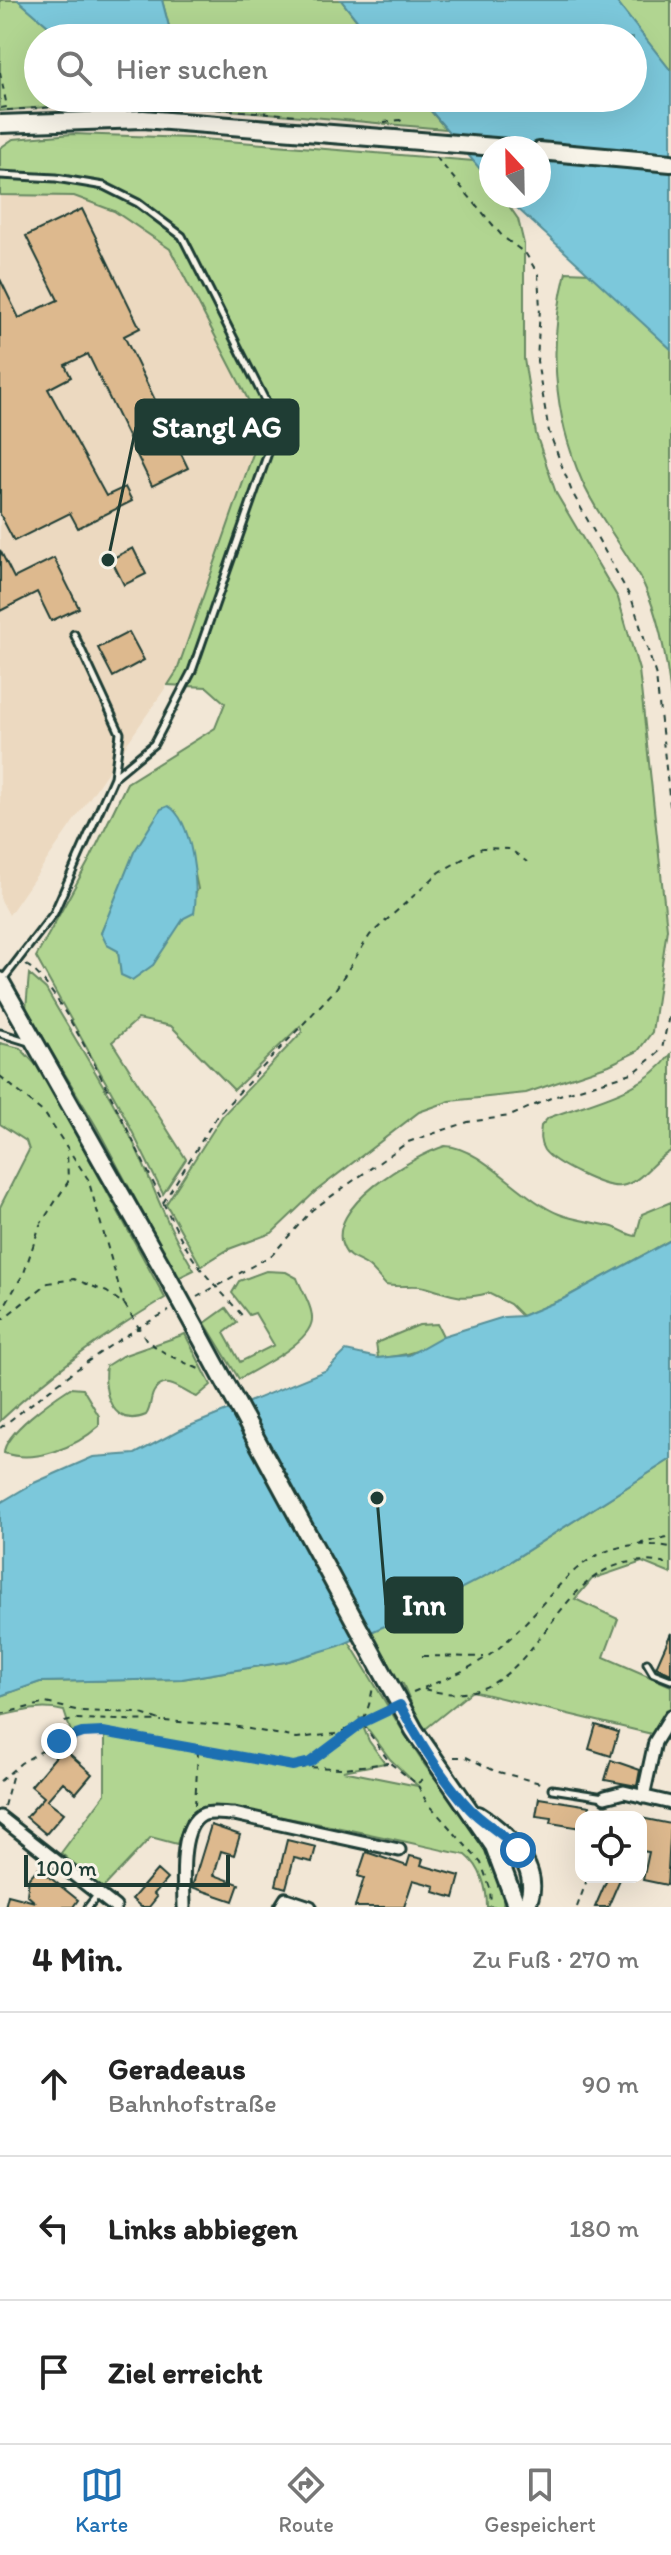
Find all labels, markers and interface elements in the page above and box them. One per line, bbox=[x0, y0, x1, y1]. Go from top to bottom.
search box bbox=[24, 24, 647, 112]
icon: search bbox=[52, 46, 96, 90]
text: Hier suchen bbox=[116, 50, 268, 87]
north arrow bbox=[479, 136, 551, 208]
callout: Stangl AG bbox=[136, 400, 298, 454]
text: Stangl AG bbox=[152, 408, 282, 445]
callout: Inn bbox=[386, 1578, 462, 1632]
text: Inn bbox=[402, 1586, 447, 1623]
route end bbox=[41, 1723, 77, 1759]
map controls bbox=[575, 1811, 647, 1883]
button: locate bbox=[575, 1811, 647, 1883]
route start bbox=[500, 1832, 536, 1868]
scale bar bbox=[24, 1851, 230, 1887]
text: 100 m bbox=[36, 1855, 97, 1882]
text: 4 Min. bbox=[32, 1939, 123, 1980]
text: Zu Fuß · 270 m bbox=[472, 1943, 639, 1975]
text: Geradeaus bbox=[108, 2050, 246, 2087]
icon: ahead bbox=[32, 2062, 76, 2106]
text: 90 m bbox=[582, 2068, 639, 2100]
text: Bahnhofstraße bbox=[108, 2087, 277, 2119]
icon: left bbox=[32, 2206, 76, 2250]
text: Links abbiegen bbox=[108, 2210, 298, 2247]
text: 180 m bbox=[569, 2212, 639, 2244]
icon: arrive bbox=[32, 2350, 76, 2394]
text: Ziel erreicht bbox=[108, 2354, 263, 2391]
tab: Karte bbox=[75, 2463, 128, 2538]
tab: Route bbox=[279, 2463, 334, 2538]
tab: Gespeichert bbox=[484, 2463, 596, 2538]

